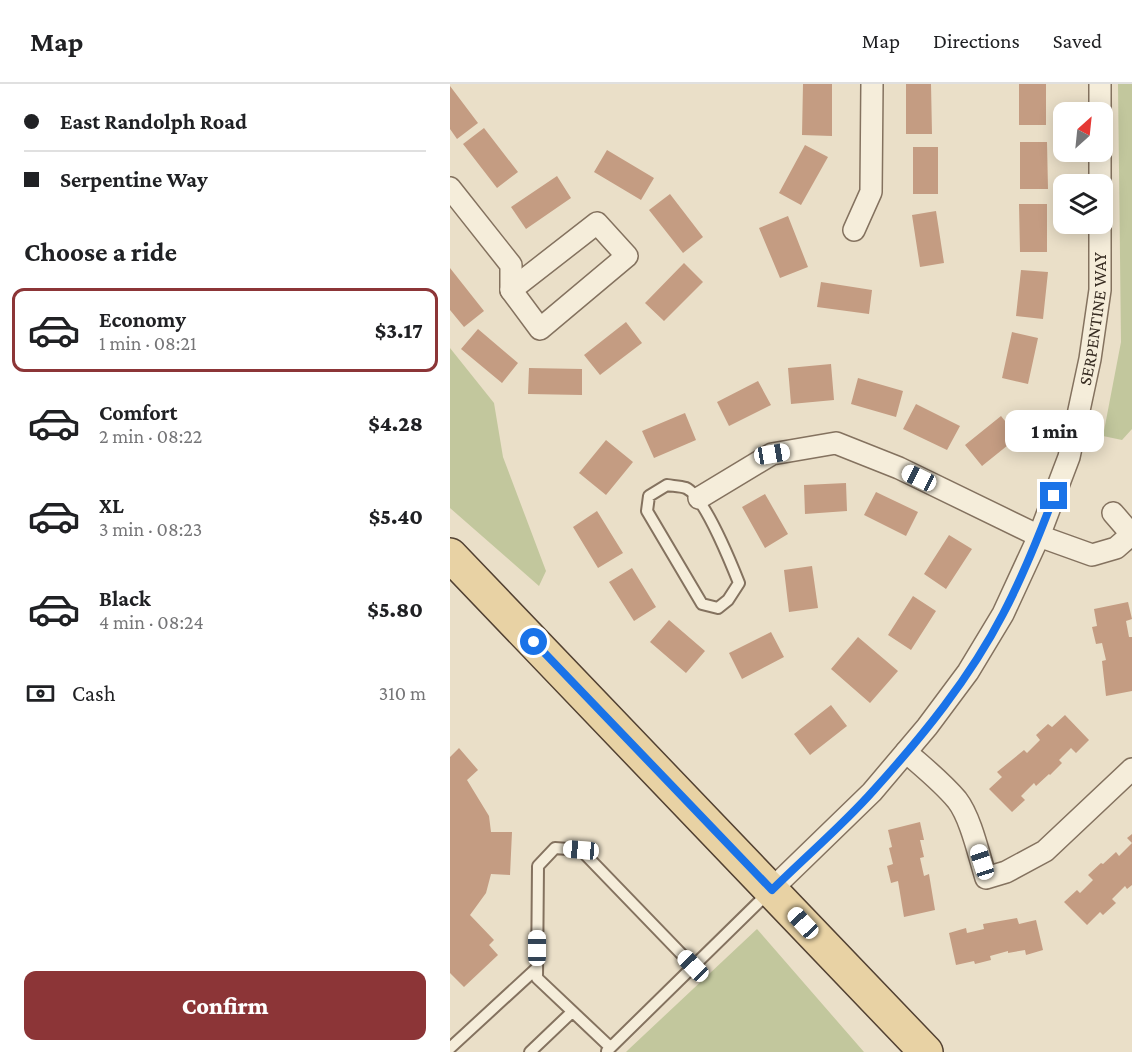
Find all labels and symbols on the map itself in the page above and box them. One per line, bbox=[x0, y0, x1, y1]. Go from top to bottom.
north arrow bbox=[1053, 102, 1113, 162]
street label: SERPENTINE WAY bbox=[1075, 252, 1110, 387]
callout: 1 min bbox=[1004, 409, 1104, 451]
car bbox=[753, 442, 791, 466]
car bbox=[899, 462, 939, 494]
route end bbox=[1040, 482, 1067, 509]
route start bbox=[520, 628, 547, 655]
car bbox=[562, 839, 600, 861]
car bbox=[968, 842, 996, 882]
car bbox=[784, 904, 822, 942]
car bbox=[528, 930, 546, 966]
car bbox=[674, 947, 712, 985]

